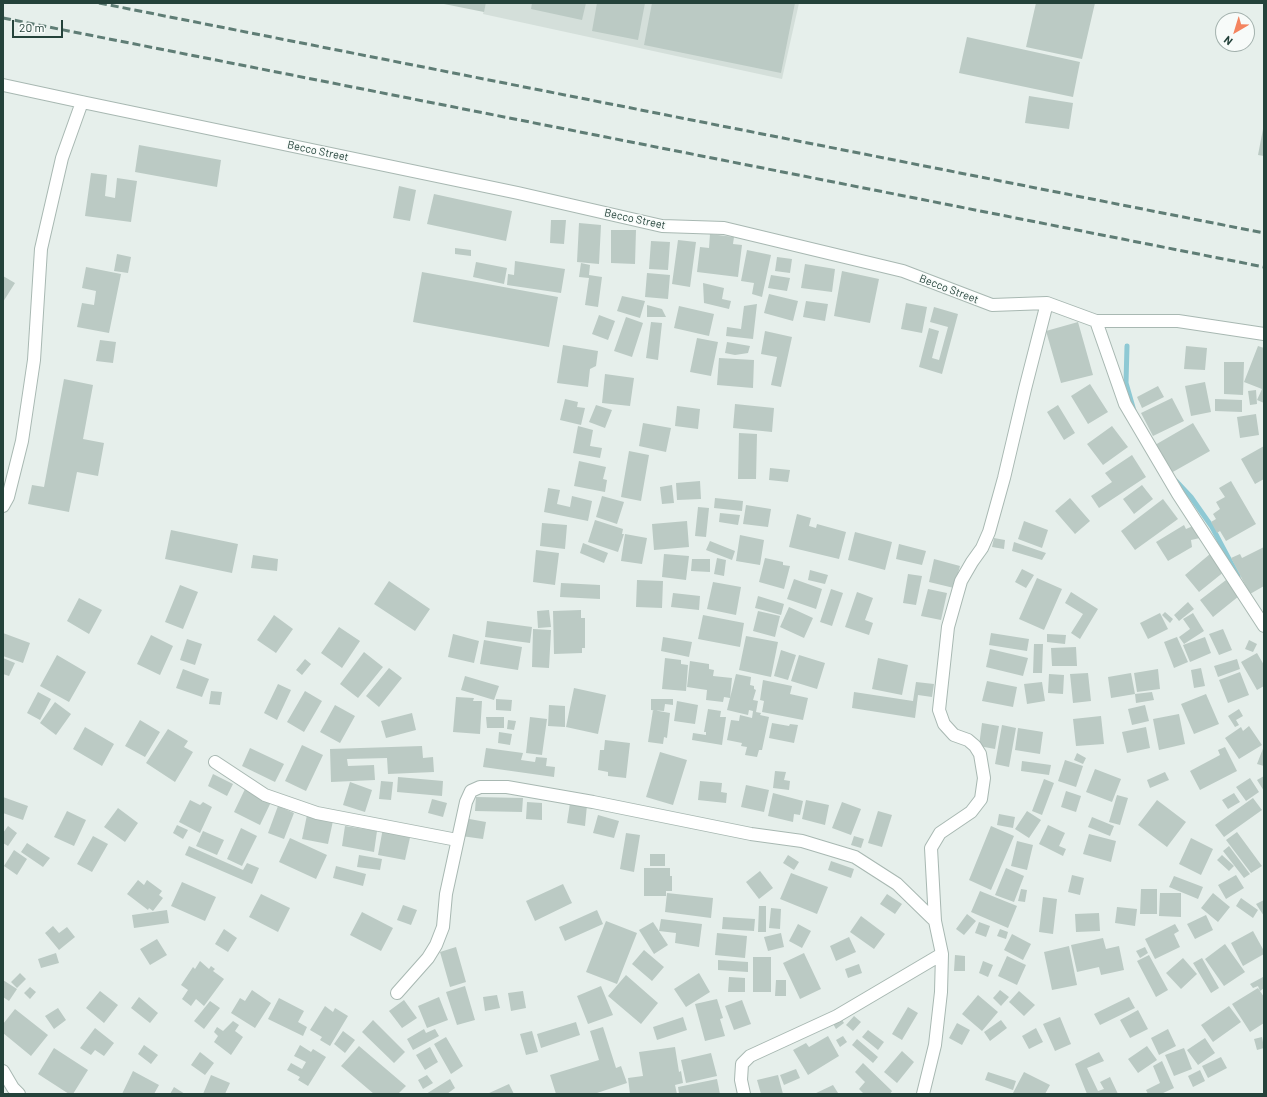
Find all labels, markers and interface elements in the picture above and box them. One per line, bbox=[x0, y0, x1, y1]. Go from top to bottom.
scale bar bbox=[14, 12, 65, 38]
north arrow bbox=[1215, 12, 1255, 52]
text: 20 m bbox=[19, 20, 45, 34]
text: N bbox=[1221, 34, 1235, 48]
street label: Becco Street bbox=[286, 138, 350, 164]
street label: Becco Street bbox=[603, 206, 667, 232]
street label: Becco Street bbox=[918, 272, 980, 306]

